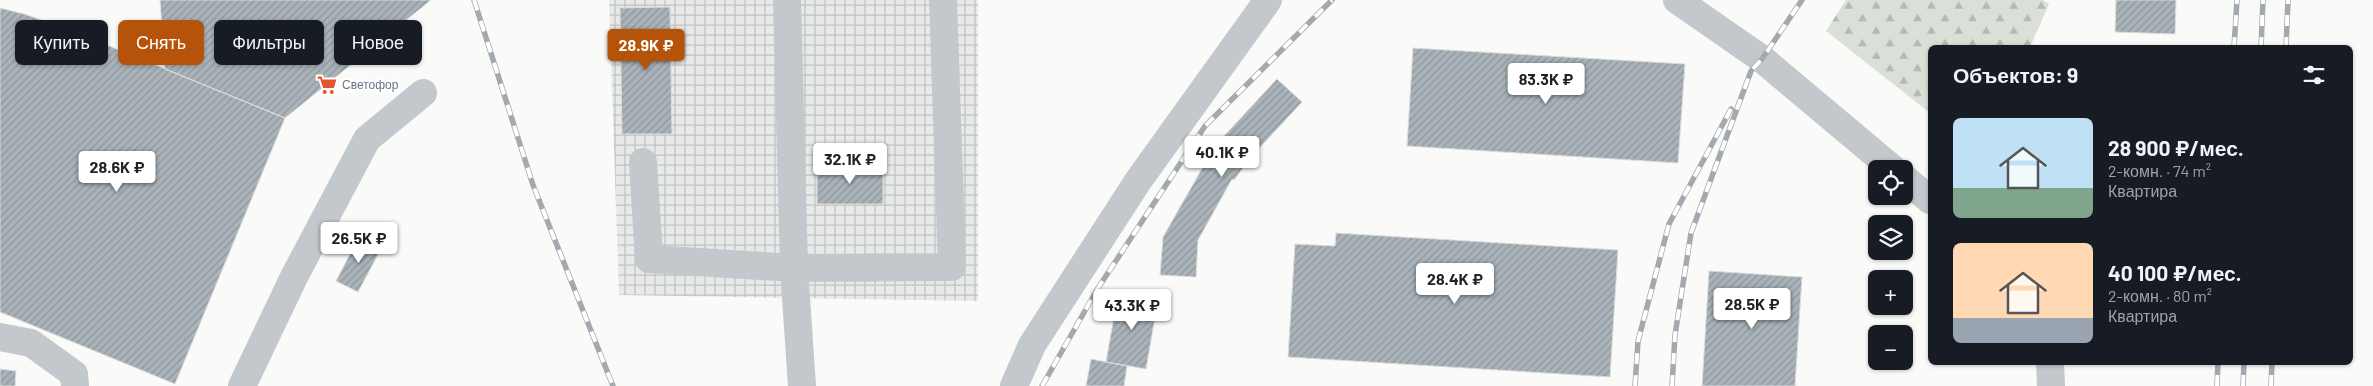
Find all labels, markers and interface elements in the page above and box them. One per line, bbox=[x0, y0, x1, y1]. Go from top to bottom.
chip: Купить bbox=[15, 20, 108, 65]
chip: Снять bbox=[118, 20, 204, 65]
chip: Фильтры bbox=[214, 20, 324, 65]
chip: Новое bbox=[334, 20, 422, 65]
pin: 28.9K ₽ bbox=[600, 28, 692, 71]
text: 28.9K ₽ bbox=[619, 35, 673, 54]
icon: filters bbox=[2300, 61, 2328, 89]
pin: 83.3K ₽ bbox=[1500, 62, 1592, 105]
text: Объектов: 9 bbox=[1953, 62, 2078, 87]
text: 83.3K ₽ bbox=[1519, 69, 1573, 88]
supermarket icon: Светофор bbox=[316, 74, 338, 96]
place label: Светофор bbox=[342, 77, 399, 92]
text: 28 900 ₽/мес. bbox=[2108, 135, 2244, 160]
pin: 40.1K ₽ bbox=[1176, 136, 1268, 178]
icon: home bbox=[1993, 138, 2053, 198]
pin: 32.1K ₽ bbox=[804, 142, 896, 185]
text: 40.1K ₽ bbox=[1195, 142, 1249, 161]
text: 32.1K ₽ bbox=[824, 149, 876, 168]
pin: 28.6K ₽ bbox=[71, 150, 163, 193]
text: 28.6K ₽ bbox=[90, 157, 144, 176]
map controls bbox=[1868, 160, 1913, 370]
button: locate bbox=[1868, 160, 1913, 205]
text: 2-комн. · 74 m² bbox=[2108, 161, 2211, 180]
text: Квартира bbox=[2108, 181, 2177, 200]
button: layers bbox=[1868, 215, 1913, 260]
pin: 26.5K ₽ bbox=[313, 222, 405, 264]
text: 26.5K ₽ bbox=[332, 228, 386, 247]
text: 40 100 ₽/мес. bbox=[2108, 260, 2241, 285]
pin: 28.4K ₽ bbox=[1409, 262, 1501, 305]
icon: home bbox=[1993, 263, 2053, 323]
text: 28.4K ₽ bbox=[1427, 269, 1483, 288]
button: + bbox=[1868, 270, 1913, 315]
text: 2-комн. · 80 m² bbox=[2108, 286, 2212, 305]
pin: 43.3K ₽ bbox=[1086, 288, 1178, 331]
pin: 28.5K ₽ bbox=[1706, 288, 1798, 330]
text: 28.5K ₽ bbox=[1725, 294, 1780, 313]
text: 43.3K ₽ bbox=[1104, 295, 1160, 314]
text: Квартира bbox=[2108, 306, 2177, 325]
button: − bbox=[1868, 325, 1913, 370]

